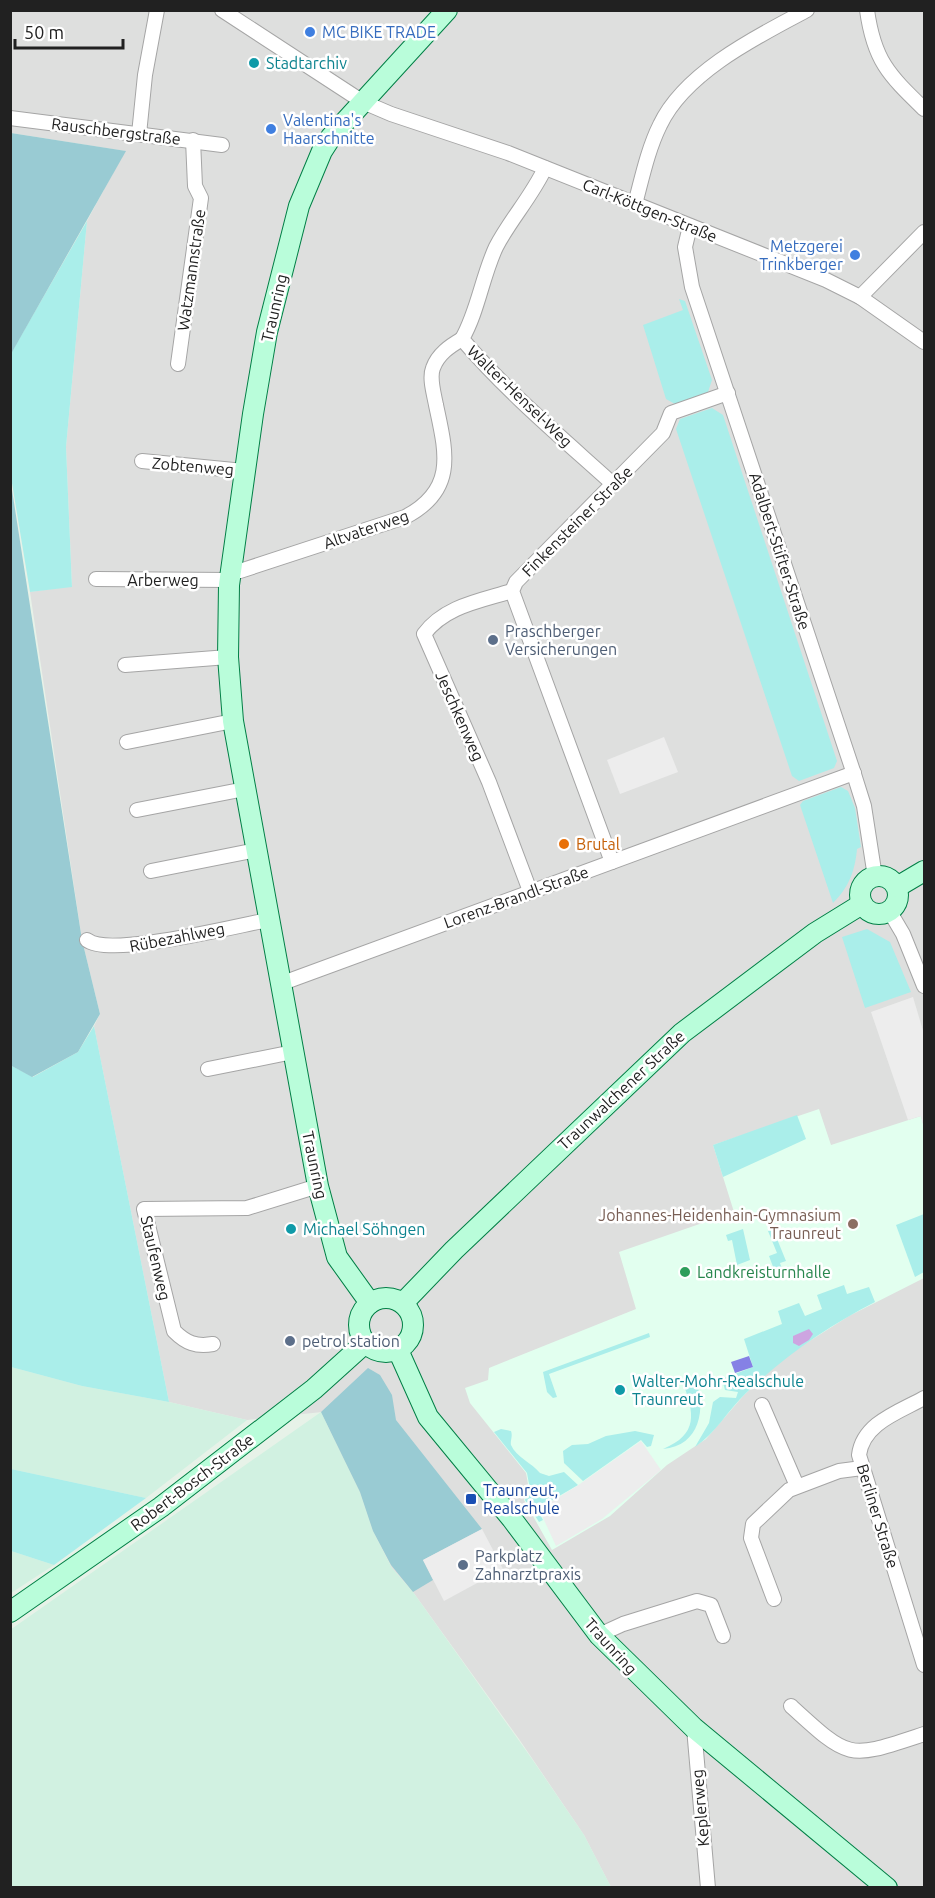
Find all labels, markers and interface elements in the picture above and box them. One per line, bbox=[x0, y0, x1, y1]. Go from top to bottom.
scale bar bbox=[15, 12, 123, 50]
text: 50 m bbox=[24, 22, 64, 42]
place label: MC BIKE TRADE bbox=[322, 23, 436, 41]
marker: MC BIKE TRADE bbox=[303, 25, 317, 39]
place label: Stadtarchiv bbox=[266, 54, 347, 72]
marker: Stadtarchiv bbox=[247, 56, 261, 70]
place label: Valentina's Haarschnitte bbox=[283, 111, 375, 147]
street label: Rauschbergstraße bbox=[50, 114, 182, 148]
marker: Valentina's Haarschnitte bbox=[264, 122, 278, 136]
street label: Carl-Köttgen-Straße bbox=[580, 175, 720, 245]
street label: Watzmannstraße bbox=[174, 208, 208, 332]
place label: Metzgerei Trinkberger bbox=[759, 237, 843, 273]
marker: Metzgerei Trinkberger bbox=[848, 248, 862, 262]
street label: Traunring bbox=[257, 272, 291, 344]
street label: Walter-Hensel-Weg bbox=[464, 341, 576, 451]
street label: Zobtenweg bbox=[151, 453, 235, 479]
street label: Finkensteiner Straße bbox=[518, 462, 636, 580]
street label: Adalbert-Stifter-Straße bbox=[746, 470, 814, 632]
street label: Altvaterweg bbox=[321, 506, 411, 552]
street label: Arberweg bbox=[127, 571, 199, 589]
place label: Praschberger Versicherungen bbox=[505, 622, 617, 658]
marker: Praschberger Versicherungen bbox=[486, 633, 500, 647]
street label: Jeschkenweg bbox=[432, 668, 488, 764]
place label: Brutal bbox=[576, 835, 620, 853]
marker: Brutal bbox=[557, 837, 571, 851]
street label: Lorenz-Brandl-Straße bbox=[441, 862, 591, 932]
street label: Rübezahlweg bbox=[128, 919, 226, 955]
street label: Traunwalchener Straße bbox=[554, 1027, 688, 1153]
street label: Traunring bbox=[299, 1129, 331, 1201]
place label: Johannes-Heidenhain-Gymnasium Traunreut bbox=[598, 1206, 842, 1242]
street label: Staufenweg bbox=[138, 1214, 174, 1302]
marker: Johannes-Heidenhain-Gymnasium Traunreut bbox=[846, 1217, 860, 1231]
place label: Michael Söhngen bbox=[303, 1220, 425, 1238]
marker: Michael Söhngen bbox=[284, 1222, 298, 1236]
place label: Landkreisturnhalle bbox=[697, 1263, 831, 1281]
marker: Landkreisturnhalle bbox=[678, 1265, 692, 1279]
place label: petrol station bbox=[302, 1332, 400, 1350]
marker: petrol station bbox=[283, 1334, 297, 1348]
place label: Walter-Mohr-Realschule Traunreut bbox=[632, 1372, 804, 1408]
marker: Walter-Mohr-Realschule Traunreut bbox=[613, 1383, 627, 1397]
street label: Robert-Bosch-Straße bbox=[127, 1430, 257, 1534]
street label: Berliner Straße bbox=[854, 1462, 902, 1570]
place label: Traunreut, Realschule bbox=[483, 1481, 560, 1517]
marker: Traunreut, Realschule bbox=[464, 1492, 478, 1506]
place label: Parkplatz Zahnarztpraxis bbox=[475, 1547, 581, 1583]
marker: Parkplatz Zahnarztpraxis bbox=[456, 1558, 470, 1572]
street label: Traunring bbox=[581, 1614, 641, 1678]
street label: Keplerweg bbox=[688, 1769, 712, 1847]

